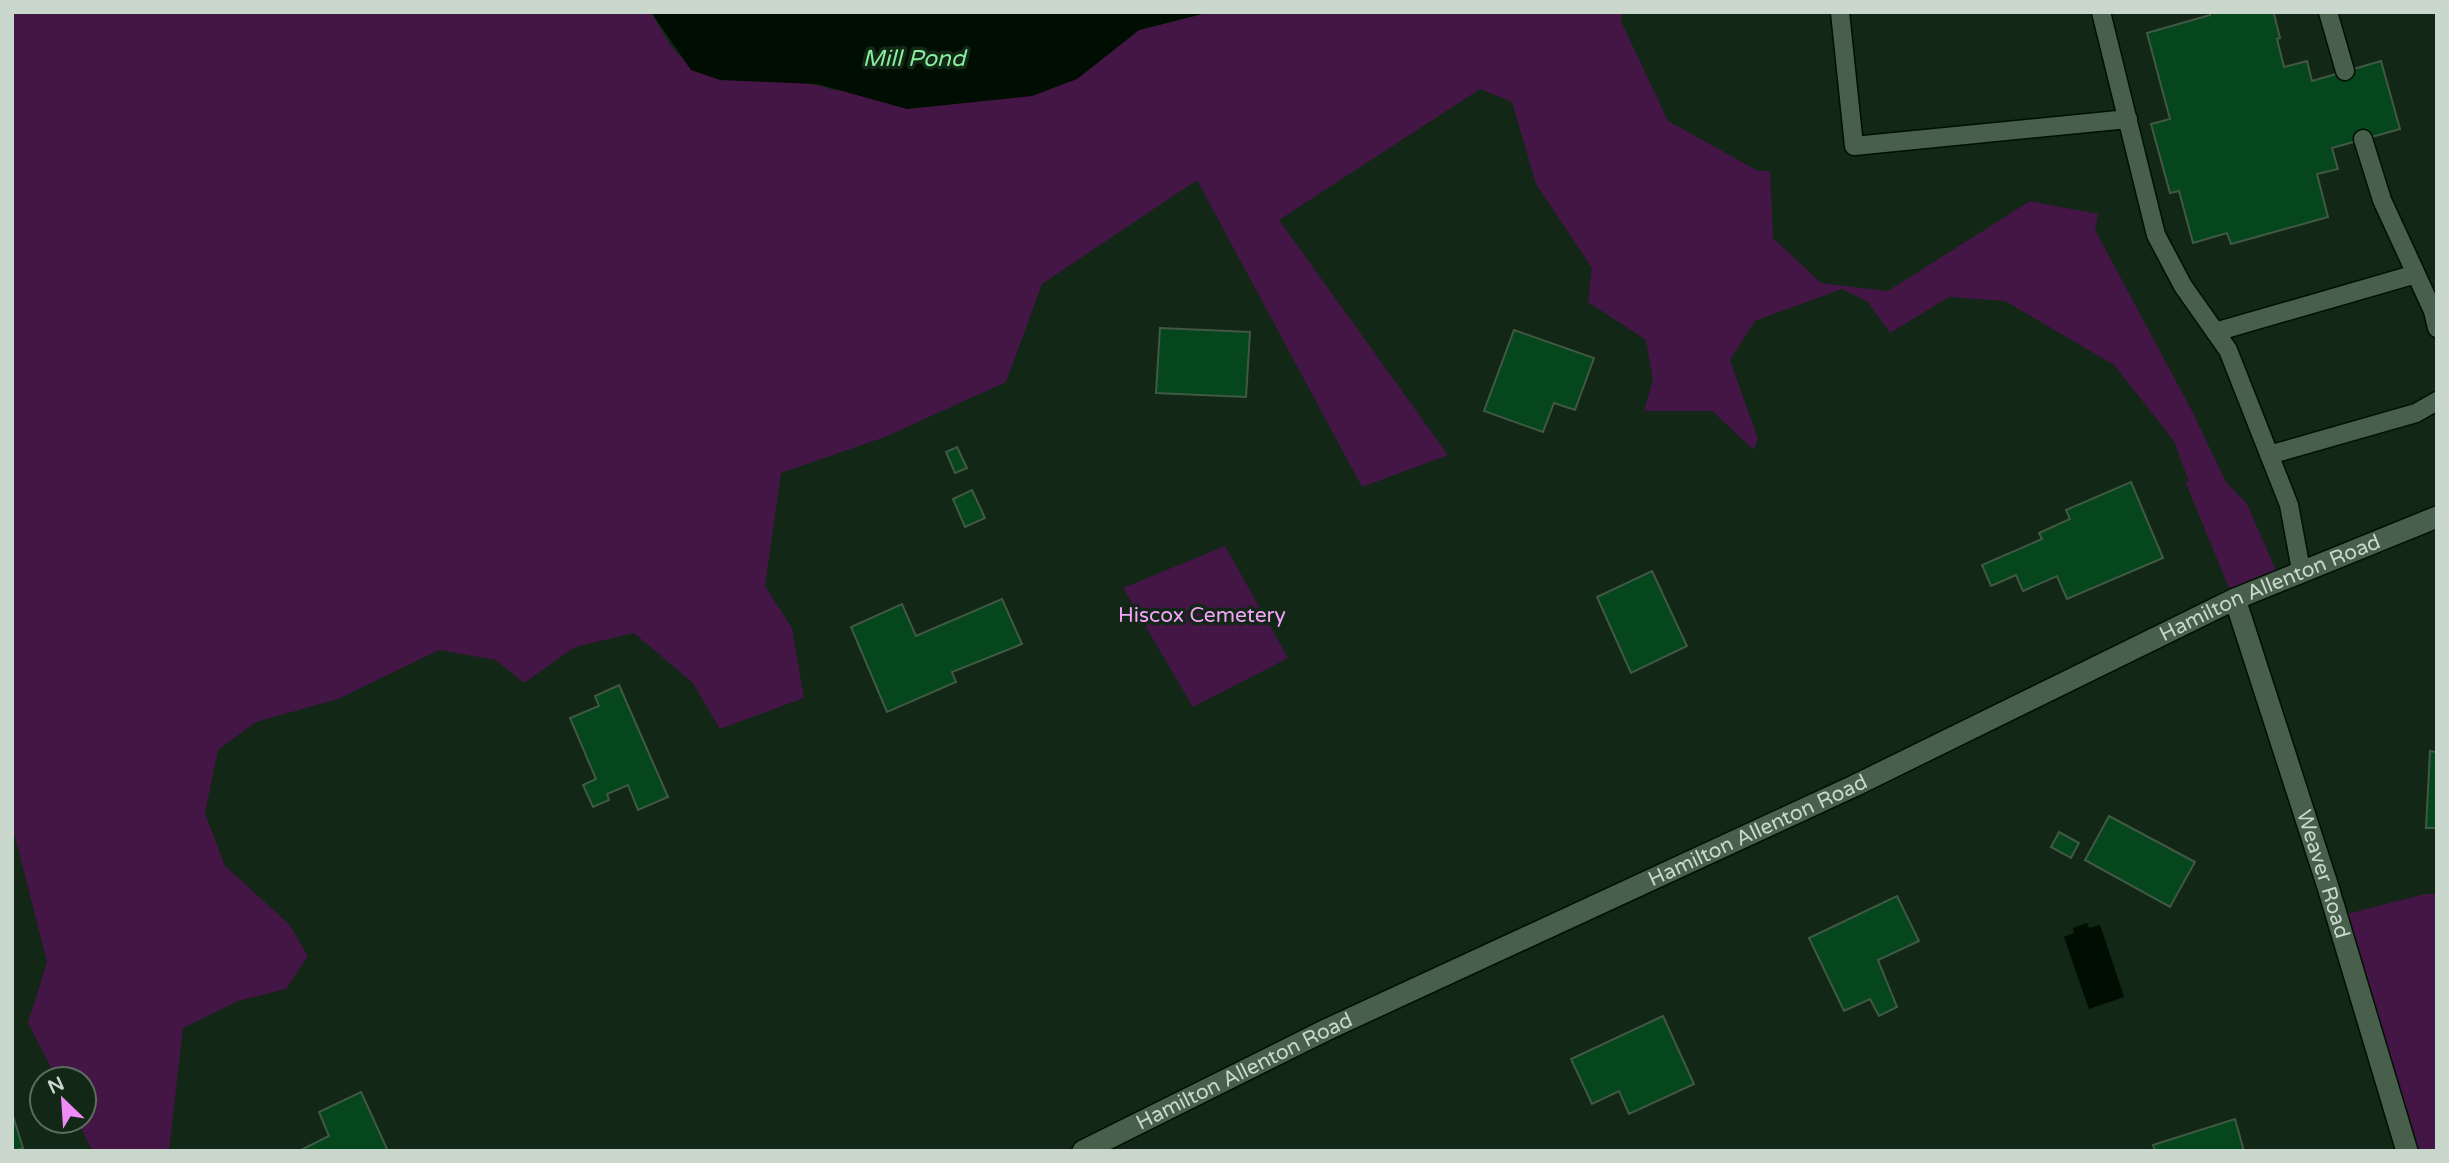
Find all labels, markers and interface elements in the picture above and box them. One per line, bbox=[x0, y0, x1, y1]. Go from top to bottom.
water label: Mill Pond bbox=[863, 45, 968, 73]
street label: Hamilton Allenton Road bbox=[2155, 529, 2384, 647]
park label: Hiscox Cemetery bbox=[1118, 603, 1286, 628]
street label: Hamilton Allenton Road bbox=[1644, 769, 1871, 892]
street label: Weaver Road bbox=[2291, 807, 2355, 941]
street label: Hamilton Allenton Road bbox=[1132, 1007, 1356, 1135]
north arrow bbox=[28, 1065, 98, 1135]
text: N bbox=[45, 1072, 68, 1099]

